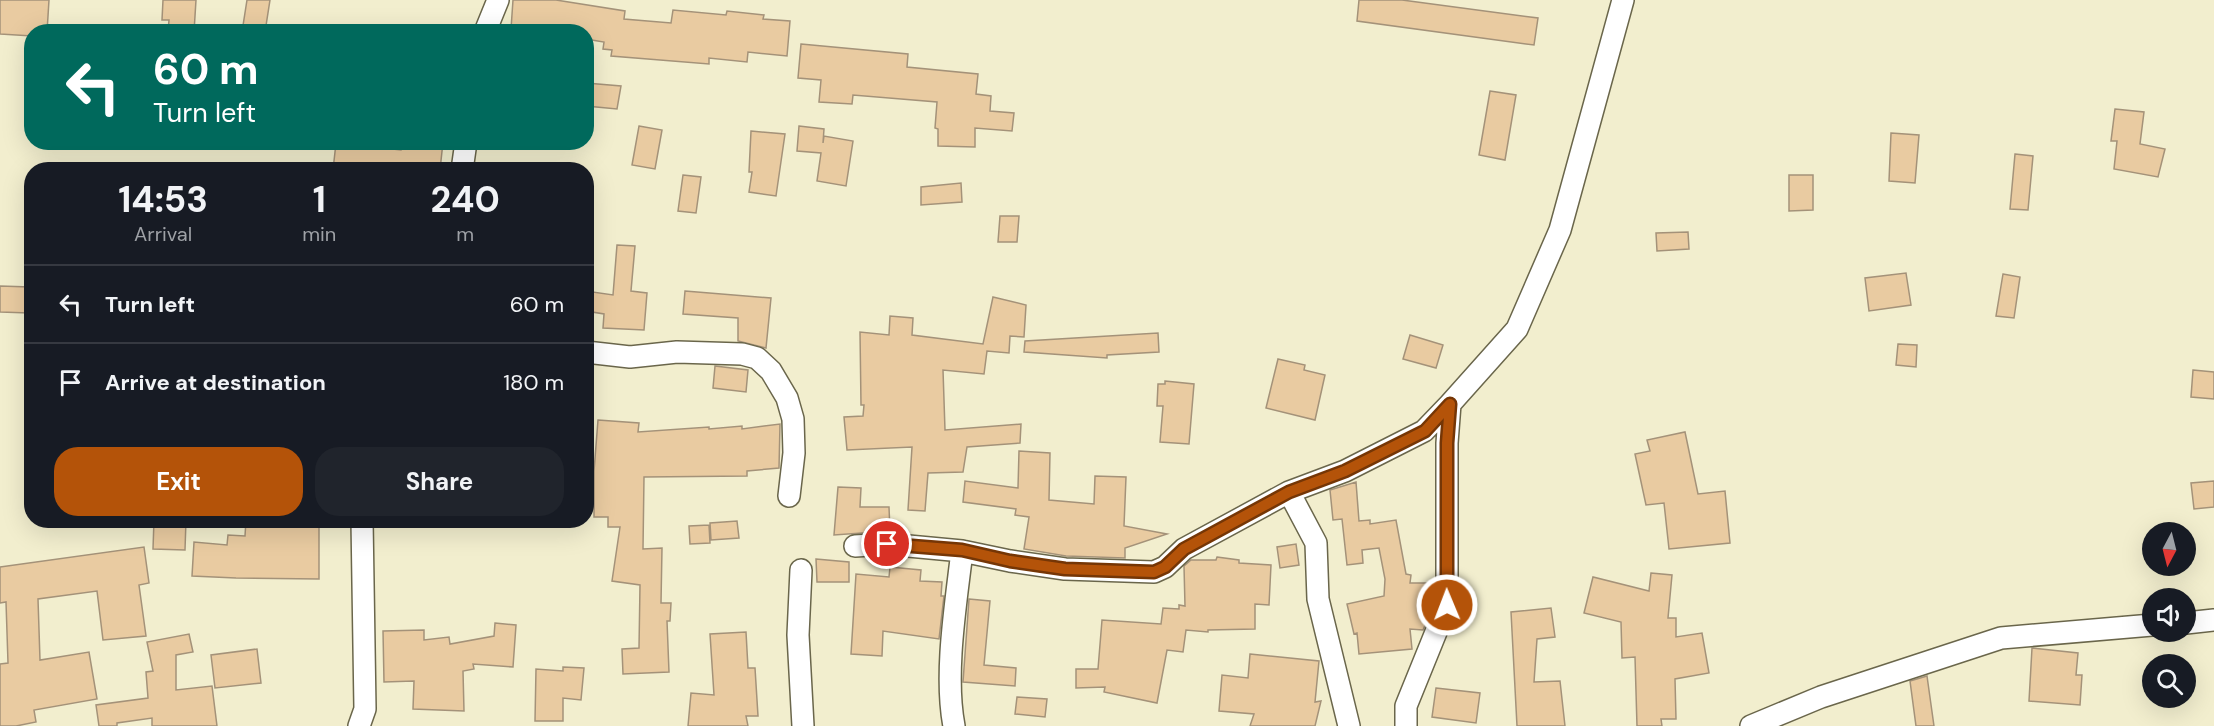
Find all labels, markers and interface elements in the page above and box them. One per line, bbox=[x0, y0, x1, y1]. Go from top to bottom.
text: 60 m bbox=[153, 42, 259, 97]
icon: left bbox=[54, 48, 132, 126]
text: Turn left bbox=[153, 95, 256, 130]
text: 14:53 bbox=[118, 176, 208, 223]
text: 1 bbox=[313, 176, 326, 223]
text: 240 bbox=[431, 176, 500, 223]
text: Arrival bbox=[134, 221, 192, 247]
text: min bbox=[302, 221, 336, 247]
text: m bbox=[456, 221, 474, 247]
icon: left bbox=[54, 288, 87, 321]
text: Turn left bbox=[105, 290, 195, 319]
text: 60 m bbox=[510, 290, 564, 319]
icon: arrive bbox=[54, 366, 87, 399]
text: Arrive at destination bbox=[105, 368, 326, 397]
text: 180 m bbox=[503, 368, 564, 397]
button: Exit bbox=[54, 447, 303, 516]
button: Share bbox=[315, 447, 564, 516]
pin bbox=[861, 518, 912, 569]
north arrow bbox=[2142, 522, 2196, 576]
map controls bbox=[2142, 522, 2196, 708]
icon: arrive bbox=[870, 527, 903, 560]
position arrow bbox=[1415, 573, 1479, 637]
button: sound bbox=[2142, 588, 2196, 642]
button: search bbox=[2142, 654, 2196, 708]

